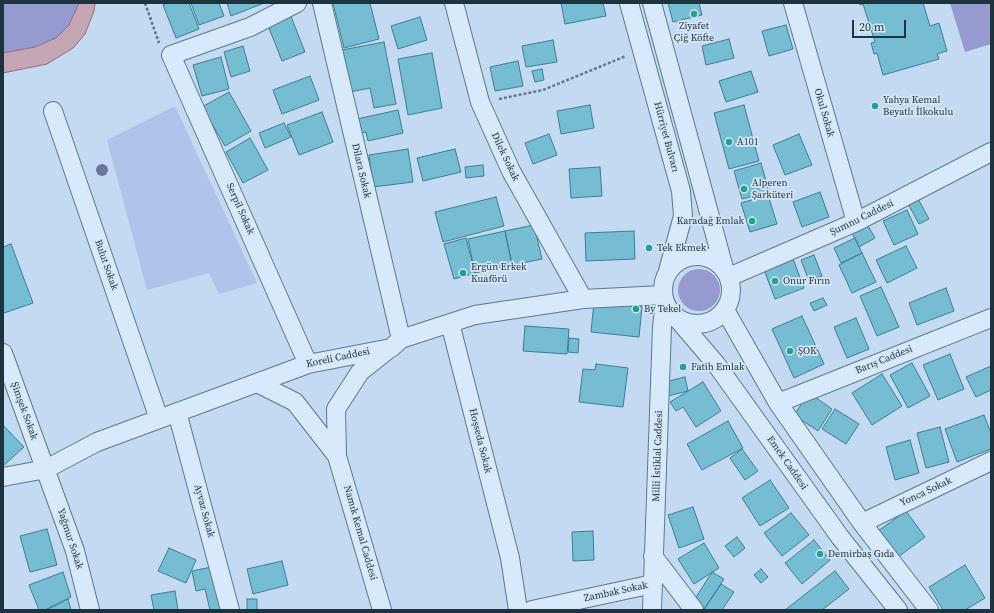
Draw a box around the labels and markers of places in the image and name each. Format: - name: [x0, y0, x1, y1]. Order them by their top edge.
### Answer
- marker: Ziyafet Çiğ Köfte: [689, 9, 699, 19]
- place label: Ziyafet Çiğ Köfte: [674, 20, 714, 44]
- place label: Yahya Kemal Beyatlı İlkokulu: [883, 94, 953, 118]
- marker: Yahya Kemal Beyatlı İlkokulu: [870, 101, 880, 111]
- place label: A101: [737, 136, 759, 148]
- marker: A101: [724, 137, 734, 147]
- place label: Alperen Şarküteri: [752, 177, 793, 200]
- marker: Alperen Şarküteri: [739, 184, 749, 194]
- place label: Karadağ Emlak: [677, 215, 744, 227]
- marker: Karadağ Emlak: [747, 216, 757, 226]
- place label: Tek Ekmek: [657, 242, 706, 254]
- marker: Tek Ekmek: [644, 243, 654, 253]
- place label: Ergün Erkek Kuaförü: [471, 261, 526, 284]
- marker: Ergün Erkek Kuaförü: [458, 268, 468, 278]
- place label: Onur Fırın: [783, 275, 830, 287]
- marker: Onur Fırın: [770, 276, 780, 286]
- place label: By Tekel: [644, 303, 681, 315]
- marker: By Tekel: [631, 304, 641, 314]
- place label: ŞOK: [798, 345, 817, 357]
- marker: ŞOK: [785, 346, 795, 356]
- place label: Fatih Emlak: [691, 361, 745, 373]
- marker: Fatih Emlak: [678, 362, 688, 372]
- place label: Demirbaş Gıda: [828, 548, 894, 560]
- marker: Demirbaş Gıda: [815, 549, 825, 559]

